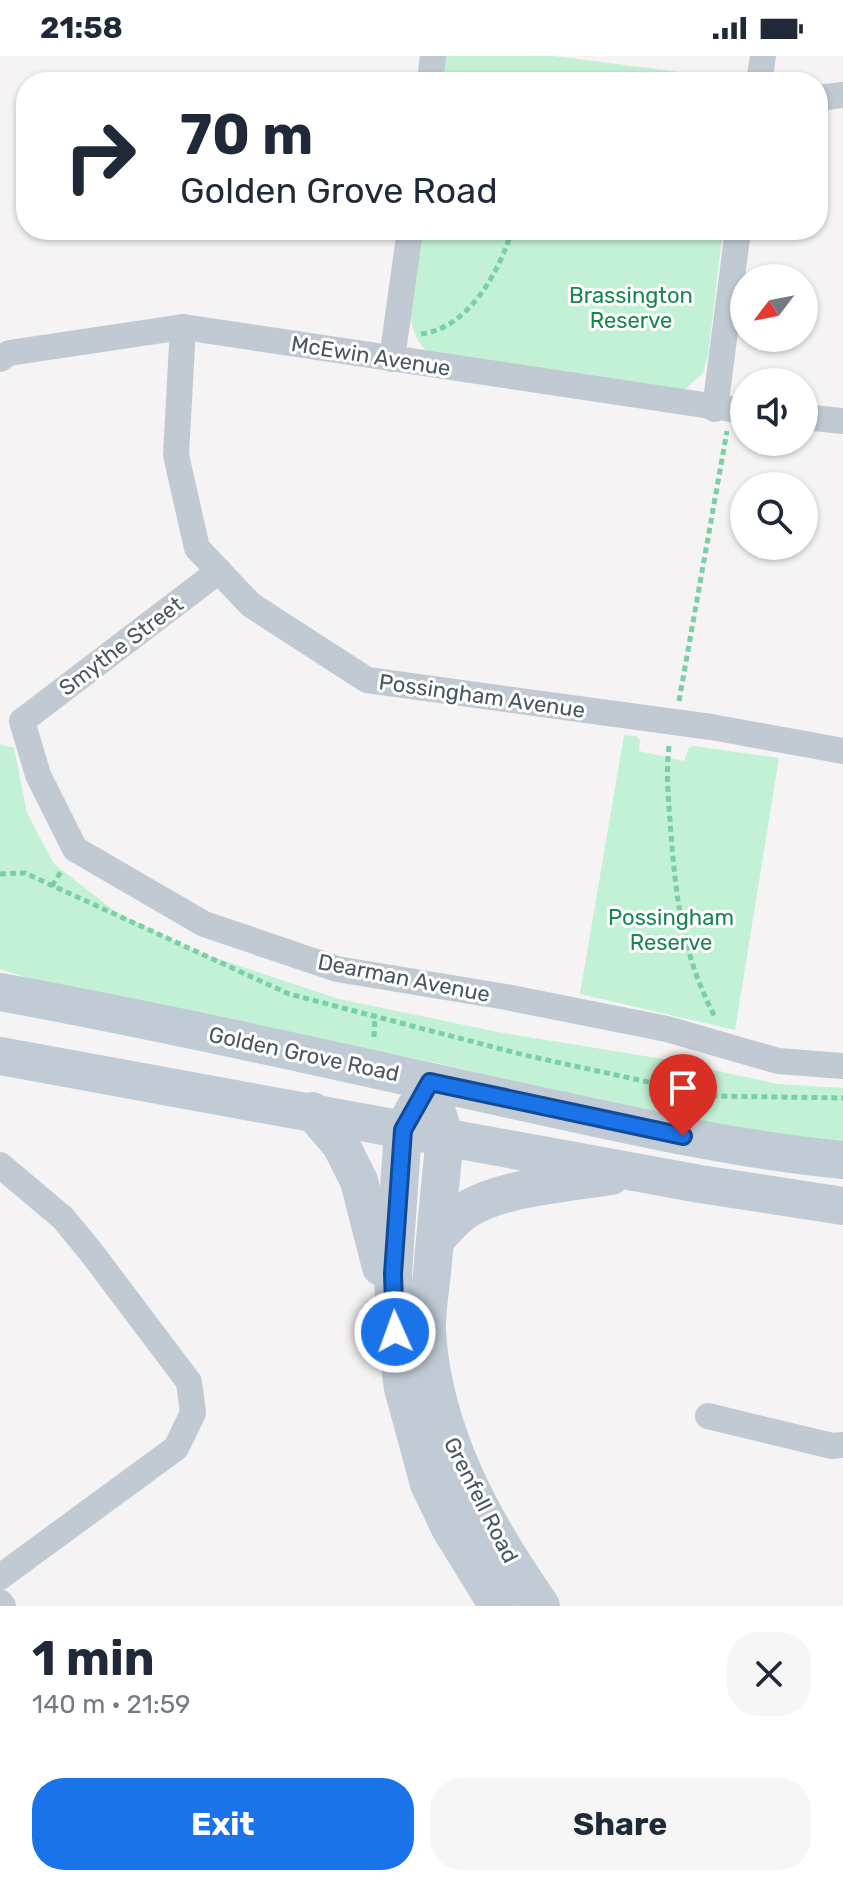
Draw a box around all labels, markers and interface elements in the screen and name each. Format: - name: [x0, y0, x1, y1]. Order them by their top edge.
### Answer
- text: 21:58: [40, 10, 123, 46]
- text: 70 m: [180, 102, 313, 168]
- icon: right: [48, 104, 152, 208]
- text: Golden Grove Road: [180, 169, 498, 212]
- north arrow: [730, 264, 818, 352]
- map controls: [730, 264, 818, 560]
- park label: Brassington Reserve: [569, 282, 693, 334]
- street label: McEwin Avenue: [289, 330, 453, 382]
- button: sound: [730, 368, 818, 456]
- button: search: [730, 472, 818, 560]
- street label: Smythe Street: [54, 590, 189, 701]
- street label: Possingham Avenue: [377, 668, 587, 724]
- park label: Possingham Reserve: [608, 904, 734, 956]
- street label: Dearman Avenue: [316, 948, 492, 1008]
- street label: Golden Grove Road: [206, 1021, 402, 1087]
- pin: [649, 1054, 717, 1136]
- icon: arrive: [661, 1066, 705, 1110]
- position arrow: [353, 1290, 437, 1374]
- street label: Grenfell Road: [438, 1433, 524, 1567]
- text: 1 min: [32, 1630, 155, 1687]
- button: close: [727, 1632, 811, 1716]
- text: 140 m · 21:59: [32, 1689, 191, 1720]
- button: Exit: [32, 1778, 414, 1870]
- button: Share: [430, 1778, 811, 1870]

